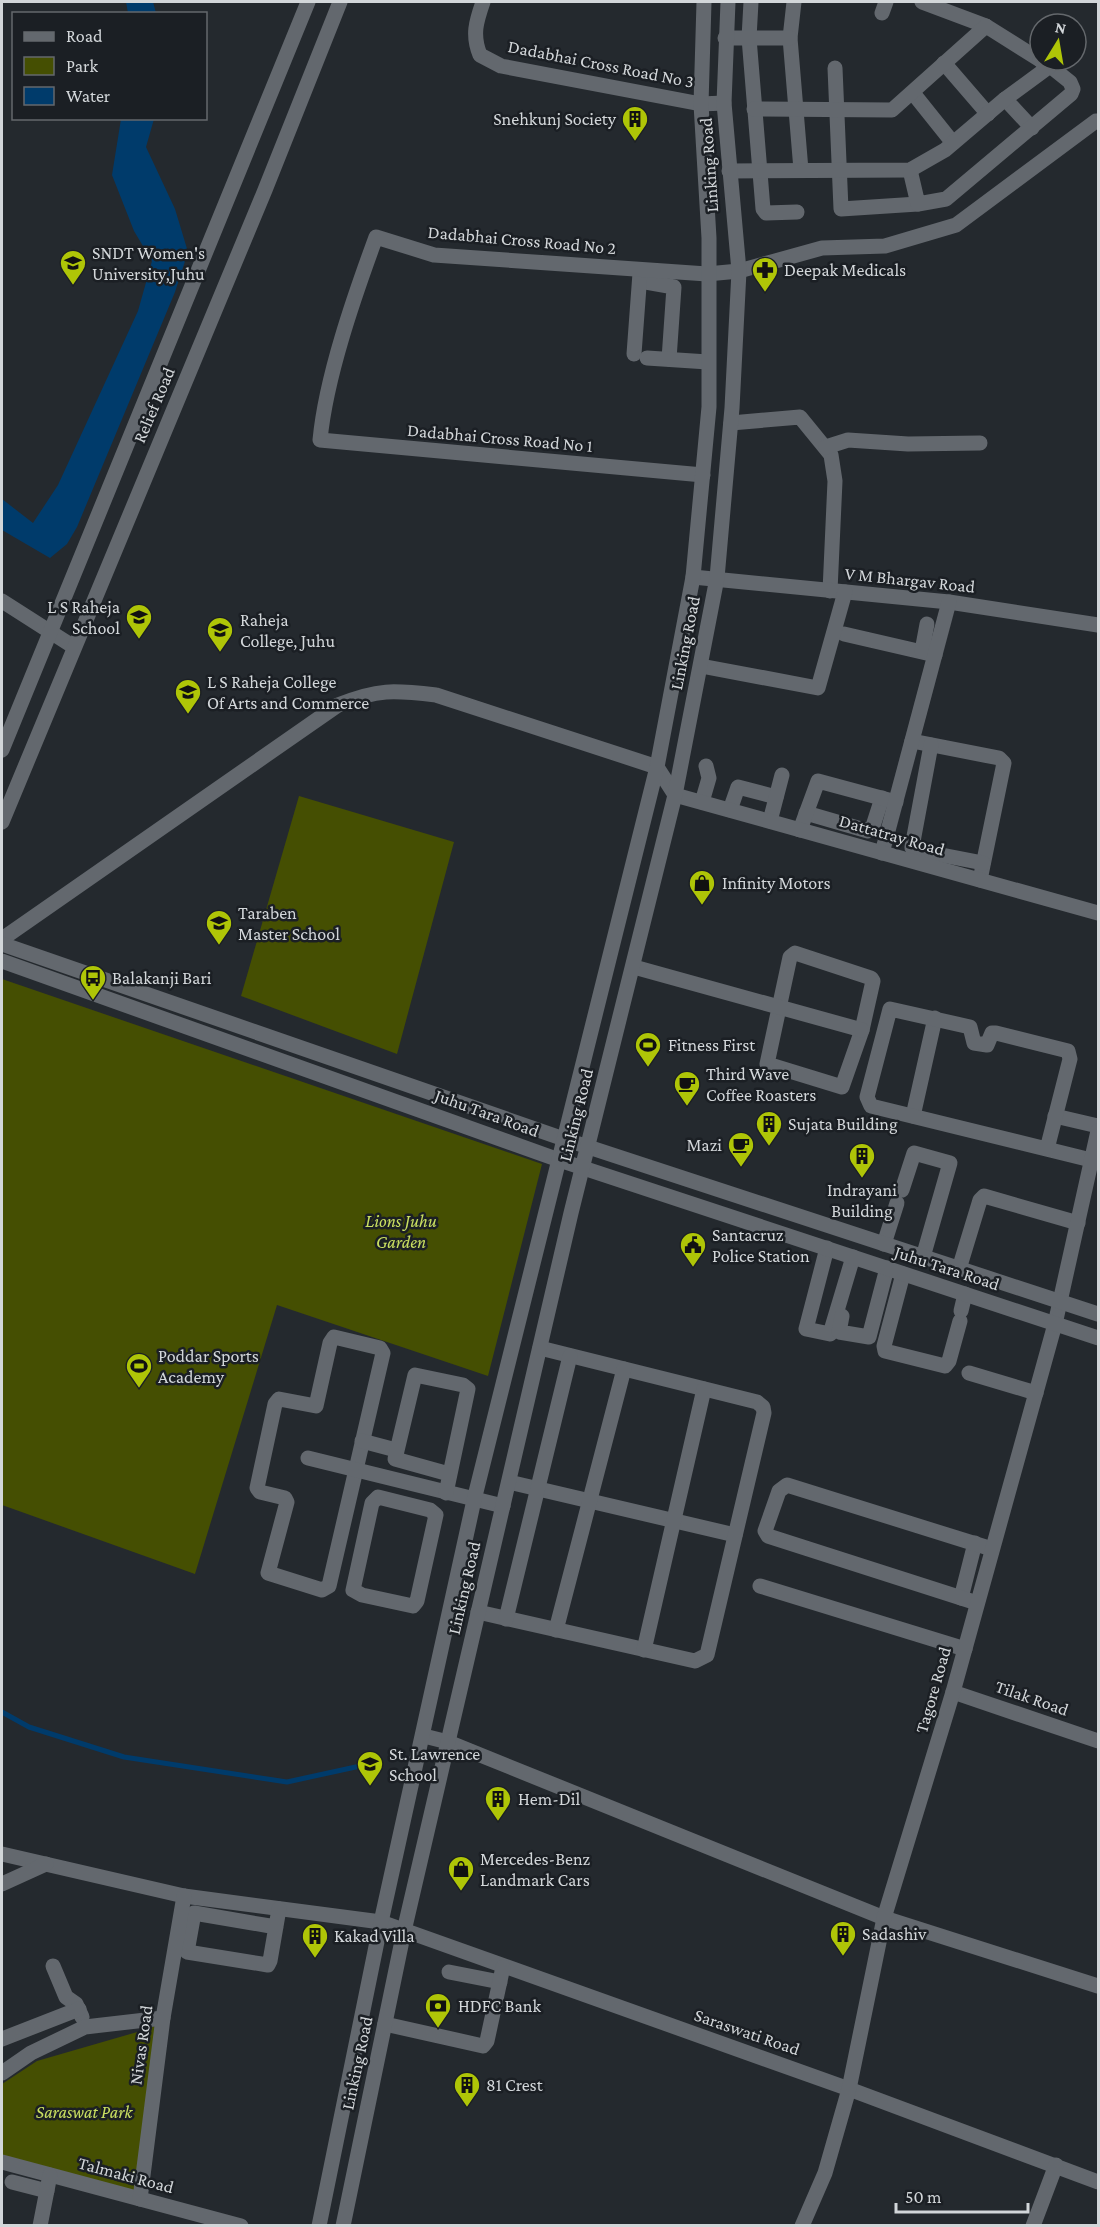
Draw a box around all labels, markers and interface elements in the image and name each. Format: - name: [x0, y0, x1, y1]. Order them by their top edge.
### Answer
- legend: [12, 12, 207, 120]
- north arrow: [1028, 12, 1088, 72]
- text: N: [1054, 18, 1068, 37]
- text: Road: [66, 26, 103, 46]
- street label: Dadabhai Cross Road No 3: [506, 36, 696, 92]
- text: Park: [66, 56, 98, 76]
- text: Water: [66, 86, 111, 106]
- building icon: Snehkunj Society: [620, 104, 650, 142]
- place label: Snehkunj Society: [493, 109, 617, 130]
- street label: Linking Road: [696, 116, 722, 213]
- street label: Dadabhai Cross Road No 2: [427, 222, 617, 258]
- place label: SNDT Women's University,Juhu: [92, 243, 205, 284]
- school or university icon: SNDT Women's University,Juhu: [58, 248, 88, 286]
- pharmacy icon: Deepak Medicals: [750, 255, 780, 293]
- place label: Deepak Medicals: [784, 260, 906, 280]
- street label: Relief Road: [129, 364, 179, 446]
- street label: Dadabhai Cross Road No 1: [406, 420, 594, 456]
- street label: V M Bhargav Road: [844, 563, 977, 597]
- street label: Linking Road: [666, 594, 704, 691]
- place label: L S Raheja School: [47, 597, 120, 638]
- school or university icon: L S Raheja School: [124, 602, 154, 640]
- place label: Raheja College, Juhu: [240, 610, 335, 651]
- school or university icon: Raheja College, Juhu: [205, 615, 235, 653]
- place label: L S Raheja College Of Arts and Commerce: [207, 672, 369, 713]
- school or university icon: L S Raheja College Of Arts and Commerce: [173, 677, 203, 715]
- street label: Dattatray Road: [837, 810, 948, 860]
- shop icon: Infinity Motors: [687, 868, 717, 906]
- place label: Infinity Motors: [722, 873, 831, 893]
- place label: Taraben Master School: [238, 903, 340, 944]
- school or university icon: Taraben Master School: [204, 908, 234, 946]
- bus stop icon: Balakanji Bari: [78, 963, 108, 1001]
- place label: Balakanji Bari: [112, 968, 212, 989]
- sports icon: Fitness First: [633, 1030, 663, 1068]
- place label: Fitness First: [668, 1035, 756, 1055]
- place label: Third Wave Coffee Roasters: [706, 1064, 816, 1105]
- street label: Linking Road: [555, 1066, 597, 1163]
- cafe icon: Third Wave Coffee Roasters: [672, 1069, 702, 1107]
- street label: Juhu Tara Road: [430, 1084, 542, 1141]
- building icon: Sujata Building: [754, 1109, 784, 1147]
- place label: Sujata Building: [788, 1114, 898, 1135]
- cafe icon: Mazi: [726, 1130, 756, 1168]
- place label: Mazi: [686, 1135, 722, 1155]
- building icon: Indrayani Building: [847, 1141, 877, 1179]
- place label: Indrayani Building: [827, 1180, 897, 1221]
- park label: Lions Juhu Garden: [365, 1211, 437, 1252]
- place label: Santacruz Police Station: [712, 1225, 810, 1266]
- public building icon: Santacruz Police Station: [678, 1230, 708, 1268]
- street label: Juhu Tara Road: [890, 1241, 1003, 1295]
- place label: Poddar Sports Academy: [158, 1346, 259, 1387]
- sports icon: Poddar Sports Academy: [124, 1351, 154, 1389]
- street label: Linking Road: [444, 1539, 485, 1636]
- street label: Tagore Road: [911, 1644, 955, 1735]
- street label: Tilak Road: [993, 1676, 1072, 1720]
- place label: St. Lawrence School: [389, 1744, 480, 1785]
- school or university icon: St. Lawrence School: [355, 1749, 385, 1787]
- building icon: Hem-Dil: [483, 1784, 513, 1822]
- place label: Hem-Dil: [518, 1789, 580, 1809]
- place label: Mercedes-Benz Landmark Cars: [480, 1849, 591, 1890]
- shop icon: Mercedes-Benz Landmark Cars: [446, 1854, 476, 1892]
- building icon: Sadashiv: [828, 1919, 858, 1957]
- building icon: Kakad Villa: [300, 1921, 330, 1959]
- place label: Sadashiv: [862, 1924, 927, 1944]
- place label: Kakad Villa: [334, 1926, 415, 1946]
- bank icon: HDFC Bank: [423, 1991, 453, 2029]
- place label: HDFC Bank: [458, 1996, 541, 2016]
- street label: Nivas Road: [126, 2003, 157, 2086]
- street label: Saraswati Road: [692, 2005, 803, 2060]
- street label: Linking Road: [337, 2014, 377, 2111]
- building icon: 81 Crest: [452, 2070, 482, 2108]
- place label: 81 Crest: [486, 2075, 544, 2095]
- park label: Saraswat Park: [36, 2102, 133, 2122]
- street label: Talmaki Road: [76, 2153, 177, 2198]
- scale bar: [896, 2176, 1028, 2214]
- text: 50 m: [905, 2187, 942, 2207]

